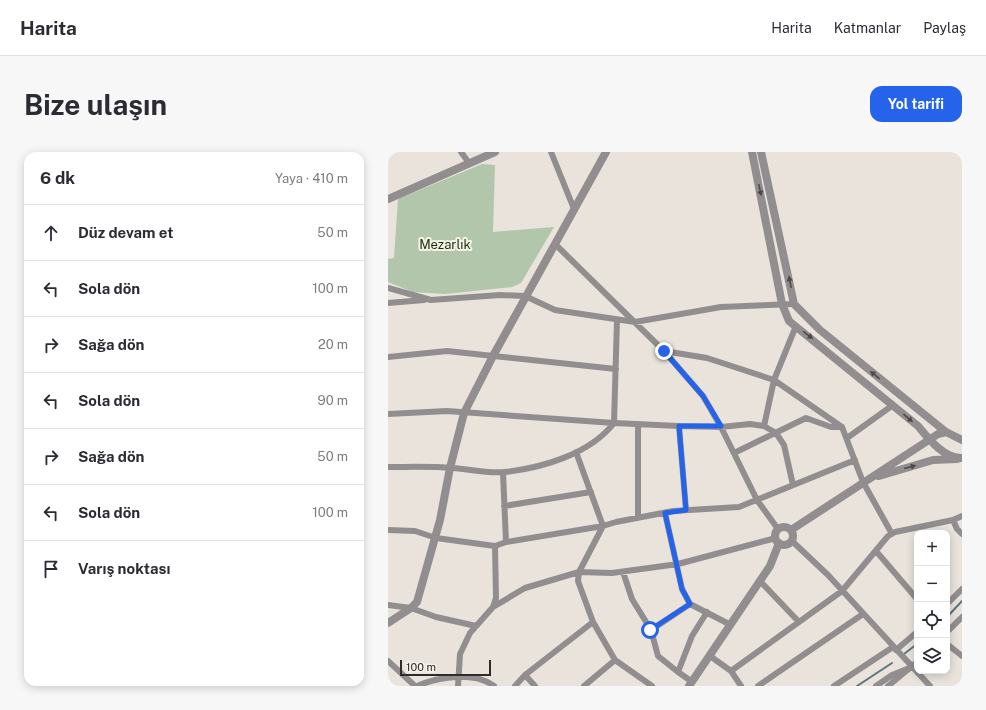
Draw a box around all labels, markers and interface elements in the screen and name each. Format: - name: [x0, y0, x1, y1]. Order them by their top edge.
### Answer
- text: Harita: [20, 17, 77, 39]
- text: Harita: [771, 20, 812, 36]
- text: Katmanlar: [834, 20, 901, 36]
- text: Paylaş: [923, 20, 966, 36]
- button: Yol tarifi: [870, 86, 962, 122]
- text: Bize ulaşın: [24, 88, 167, 121]
- text: 6 dk: [40, 168, 75, 188]
- text: Yaya · 410 m: [275, 171, 348, 186]
- one-way arrow: [757, 184, 763, 196]
- icon: ahead: [40, 222, 62, 244]
- text: Düz devam et: [78, 224, 173, 241]
- text: 50 m: [317, 225, 348, 240]
- park label: Mezarlık: [419, 237, 471, 252]
- one-way arrow: [786, 276, 792, 288]
- icon: left: [40, 278, 62, 300]
- text: Sola dön: [78, 280, 140, 297]
- text: 100 m: [312, 281, 348, 296]
- one-way arrow: [802, 331, 813, 340]
- icon: right: [40, 334, 62, 356]
- text: Sağa dön: [78, 336, 144, 353]
- text: 20 m: [318, 337, 348, 352]
- route end: [655, 342, 673, 360]
- one-way arrow: [870, 370, 881, 379]
- icon: left: [40, 390, 62, 412]
- text: Sola dön: [78, 392, 140, 409]
- text: 90 m: [318, 393, 348, 408]
- one-way arrow: [903, 413, 914, 422]
- icon: right: [40, 446, 62, 468]
- text: Sağa dön: [78, 448, 144, 465]
- text: 50 m: [317, 449, 348, 464]
- one-way arrow: [904, 464, 916, 470]
- icon: left: [40, 502, 62, 524]
- text: Sola dön: [78, 504, 140, 521]
- text: 100 m: [312, 505, 348, 520]
- map controls: [914, 530, 950, 674]
- button: +: [914, 530, 950, 566]
- icon: arrive: [40, 558, 62, 580]
- text: Varış noktası: [78, 560, 170, 577]
- button: −: [914, 566, 950, 602]
- button: locate: [914, 602, 950, 638]
- route start: [641, 621, 659, 639]
- button: layers: [914, 638, 950, 674]
- scale bar: [400, 658, 491, 677]
- text: 100 m: [406, 661, 436, 673]

